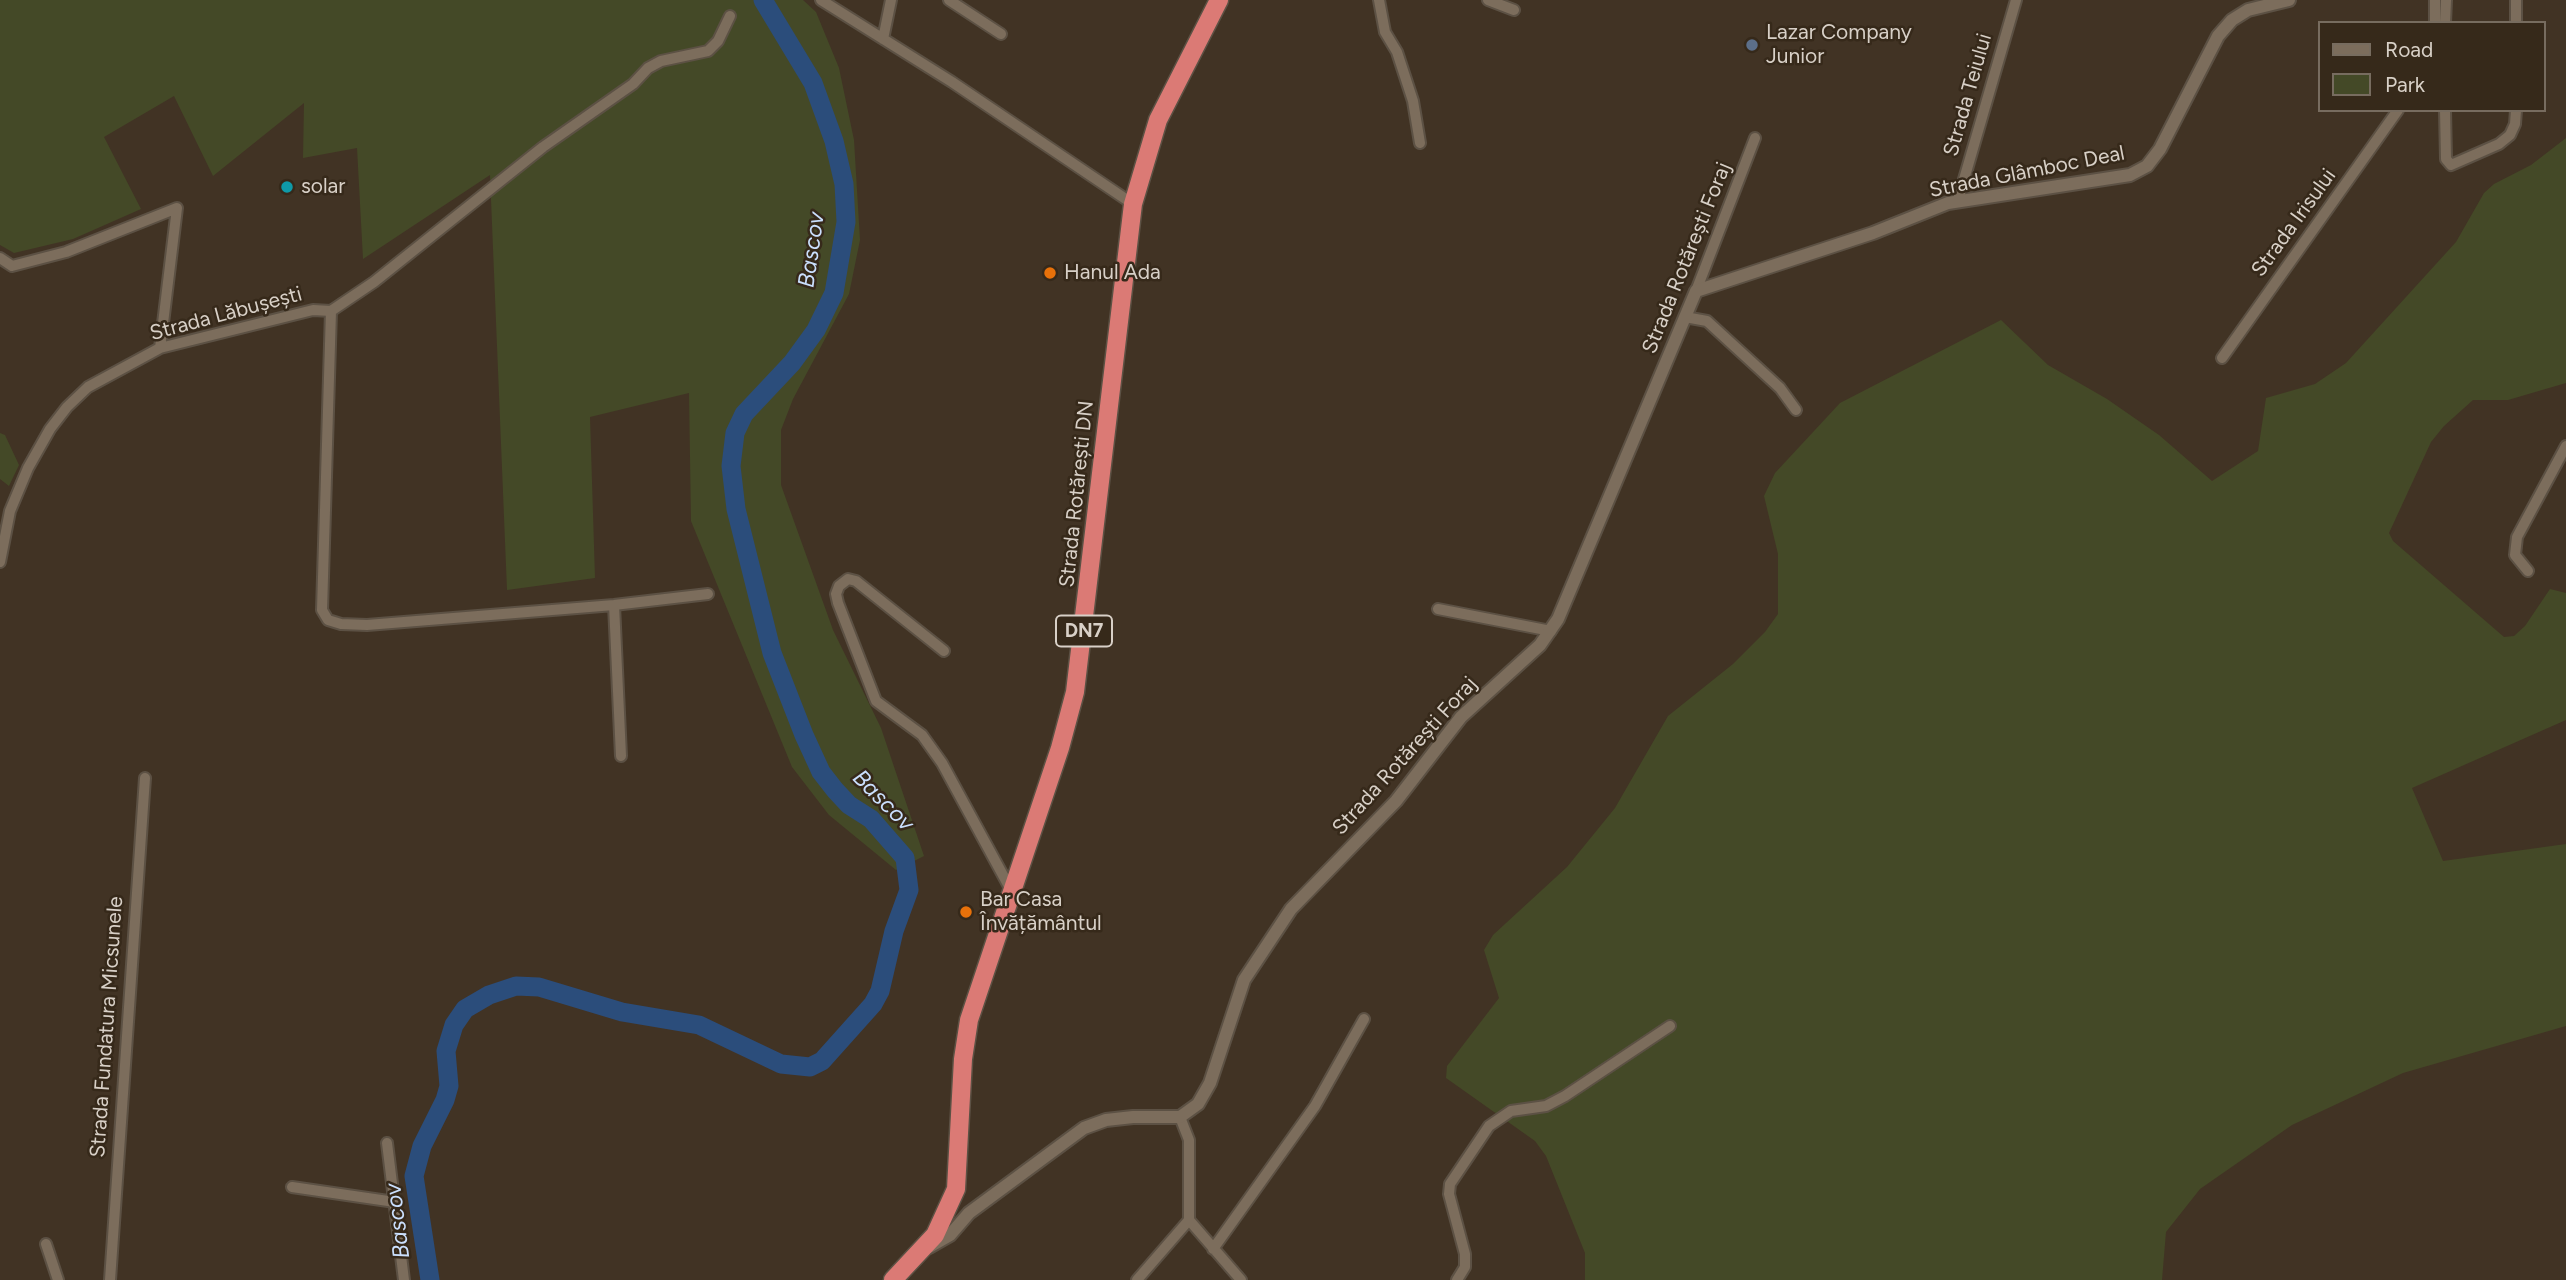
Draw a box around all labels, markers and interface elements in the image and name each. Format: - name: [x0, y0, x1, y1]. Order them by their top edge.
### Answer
- place label: Lazar Company Junior: [1766, 20, 1912, 70]
- legend: [2318, 21, 2545, 112]
- street label: Strada Teiului: [1938, 31, 1998, 159]
- marker: Lazar Company Junior: [1744, 37, 1760, 53]
- text: Road: [2385, 37, 2433, 62]
- text: Park: [2385, 72, 2425, 97]
- street label: Strada Glâmboc Deal: [1927, 141, 2127, 203]
- street label: Strada Rotărești Foraj: [1637, 159, 1737, 357]
- street label: Strada Irisului: [2246, 164, 2342, 282]
- place label: solar: [301, 174, 345, 200]
- marker: solar: [279, 179, 295, 195]
- water label: Bascov: [793, 211, 831, 289]
- place label: Hanul Ada: [1064, 260, 1161, 286]
- marker: Hanul Ada: [1042, 265, 1058, 281]
- street label: Strada Lăbușești: [147, 282, 305, 346]
- street label: Strada Rotărești DN: [1055, 399, 1099, 589]
- road number: DN7: [1056, 616, 1112, 646]
- street label: Strada Rotărești Foraj: [1327, 672, 1483, 840]
- water label: Bascov: [846, 764, 920, 838]
- place label: Bar Casa Învățământul: [980, 887, 1102, 937]
- street label: Strada Fundatura Micsunele: [85, 895, 129, 1159]
- marker: Bar Casa Învățământul: [958, 904, 974, 920]
- water label: Bascov: [380, 1182, 416, 1260]

